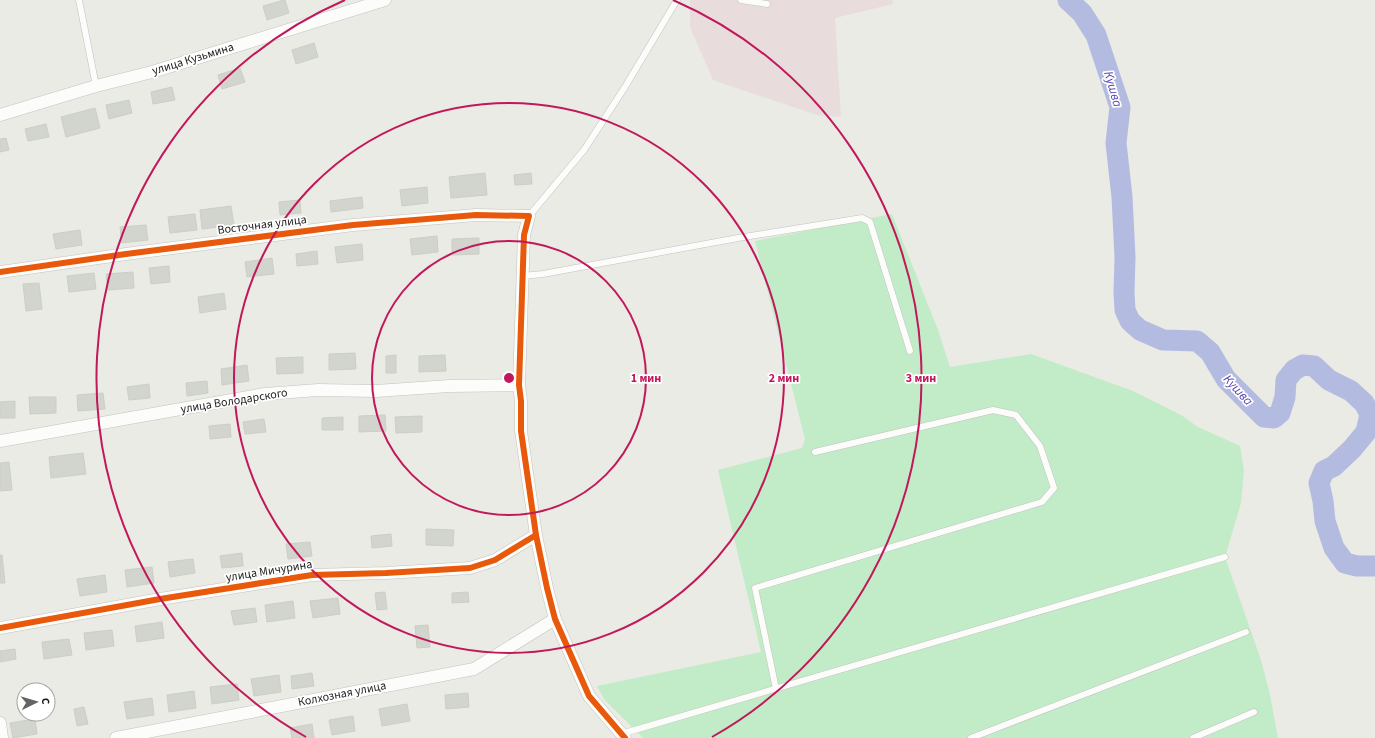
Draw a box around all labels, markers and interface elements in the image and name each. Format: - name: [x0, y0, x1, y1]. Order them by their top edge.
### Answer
- street label: улица Кузьмина: [150, 39, 236, 79]
- water label: Кушва: [1099, 69, 1127, 109]
- street label: Восточная улица: [216, 211, 308, 239]
- text: 1 мин: [631, 370, 661, 387]
- text: 2 мин: [769, 370, 799, 387]
- text: 3 мин: [906, 370, 936, 387]
- centre of rings: [502, 371, 516, 385]
- water label: Кушва: [1219, 371, 1257, 409]
- street label: улица Володарского: [179, 384, 289, 418]
- street label: улица Мичурина: [225, 556, 313, 586]
- street label: Колхозная улица: [296, 677, 388, 711]
- north arrow: [16, 682, 56, 722]
- text: С: [38, 697, 53, 706]

